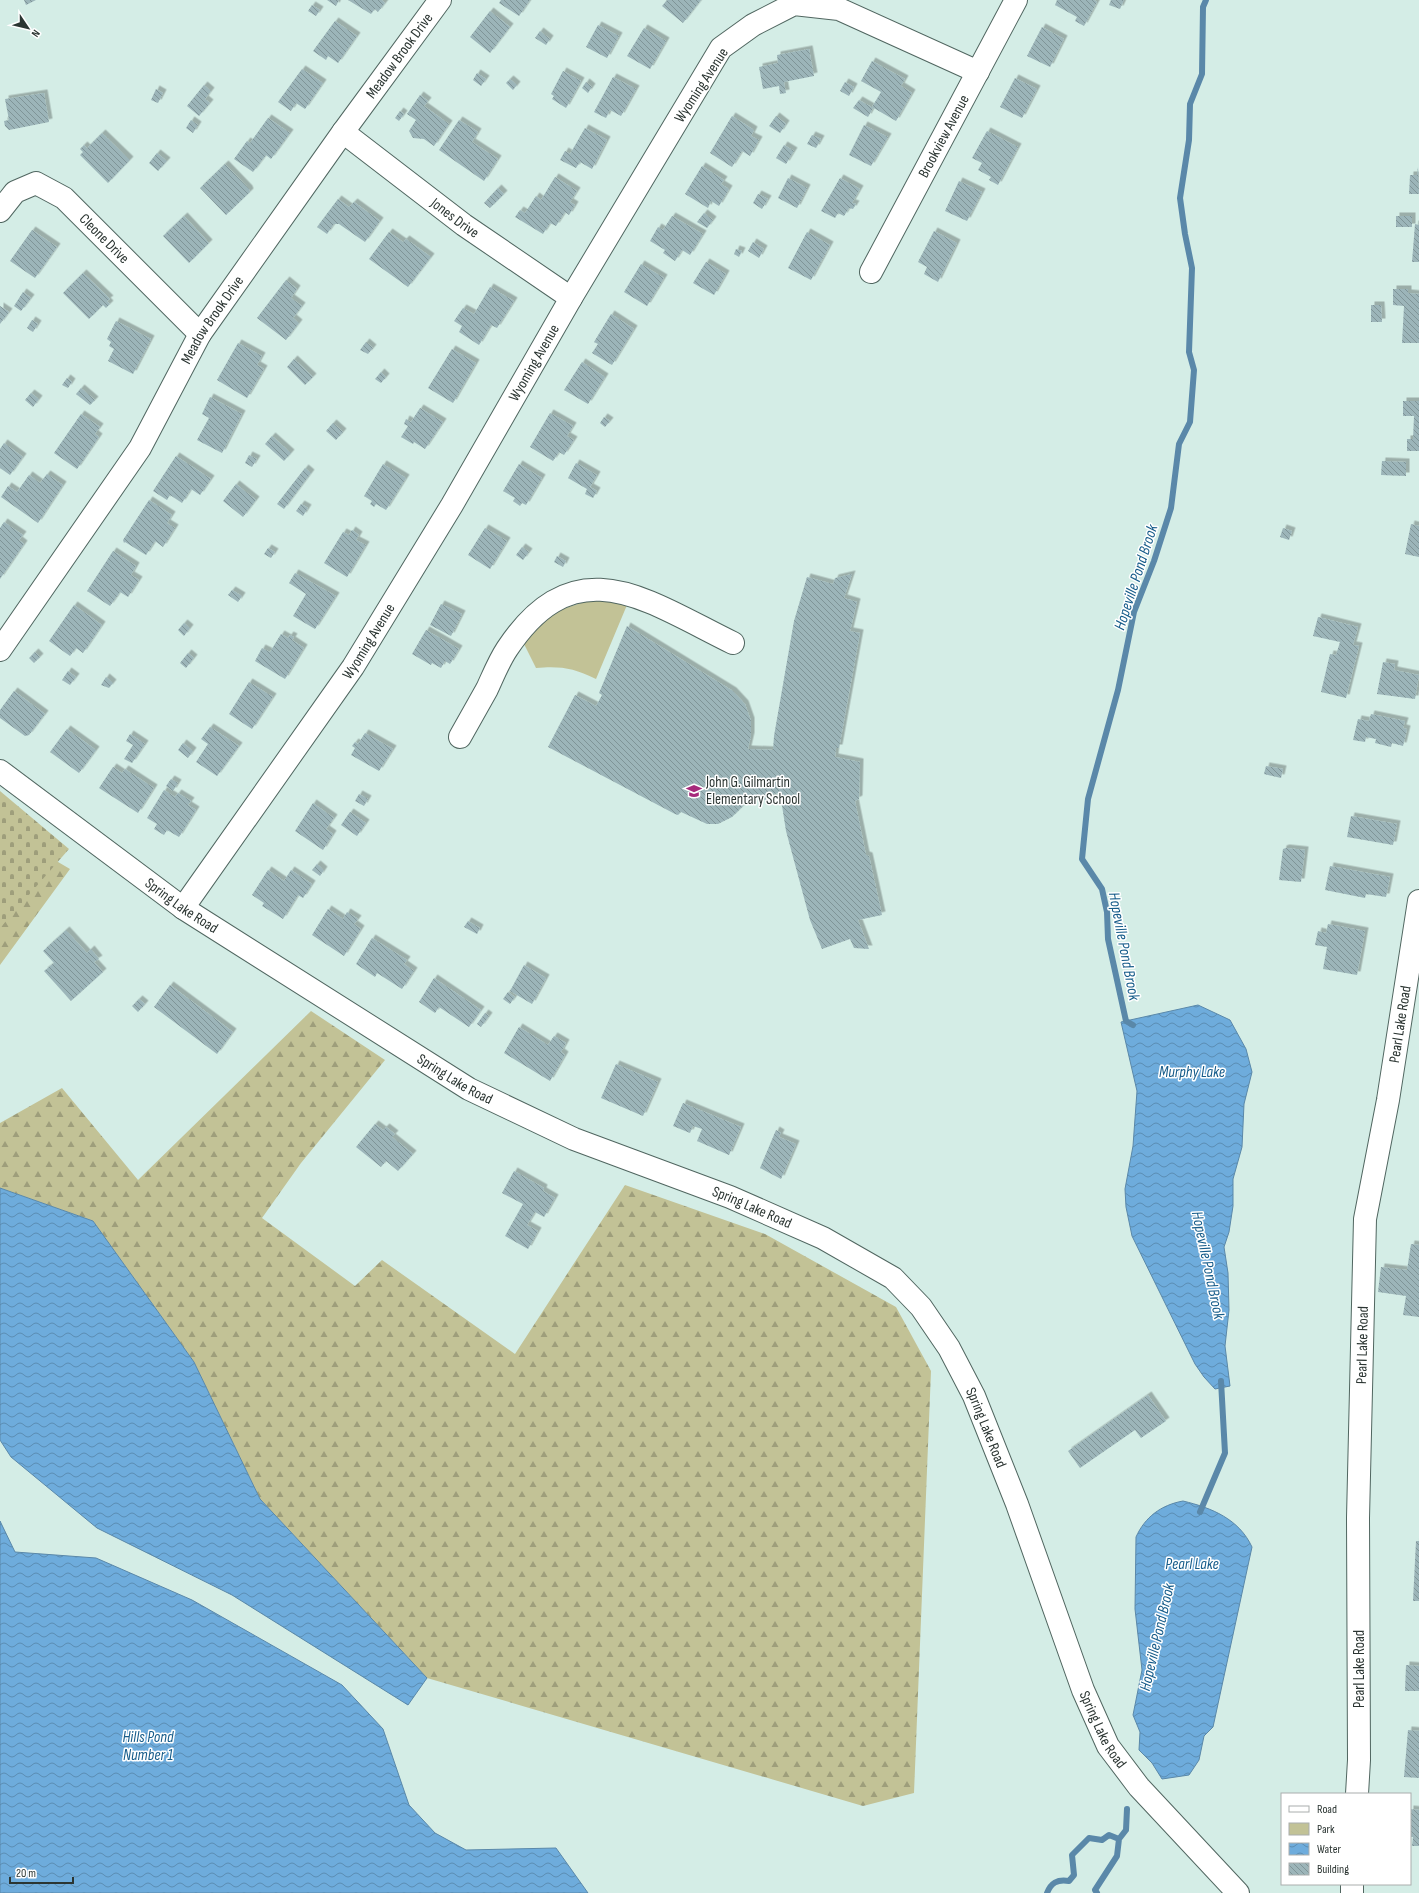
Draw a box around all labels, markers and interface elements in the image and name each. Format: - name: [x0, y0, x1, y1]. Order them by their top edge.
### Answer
- north arrow: [8, 8, 48, 48]
- street label: Meadow Brook Drive: [362, 9, 437, 102]
- text: N: [29, 27, 43, 40]
- street label: Wyoming Avenue: [670, 44, 733, 126]
- street label: Brookview Avenue: [914, 92, 974, 181]
- street label: Jones Drive: [426, 193, 483, 242]
- street label: Cleone Drive: [75, 210, 133, 268]
- street label: Meadow Brook Drive: [177, 272, 248, 367]
- street label: Wyoming Avenue: [505, 321, 564, 405]
- water label: Hopeville Pond Brook: [1110, 521, 1163, 633]
- street label: Wyoming Avenue: [338, 600, 400, 683]
- place label: John G. Gilmartin Elementary School: [705, 773, 800, 809]
- school or university icon: John G. Gilmartin Elementary School: [685, 782, 703, 800]
- street label: Spring Lake Road: [141, 874, 221, 938]
- water label: Hopeville Pond Brook: [1104, 891, 1144, 1003]
- street label: Pearl Lake Road: [1385, 984, 1416, 1064]
- street label: Spring Lake Road: [413, 1050, 496, 1109]
- water label: Murphy Lake: [1159, 1063, 1225, 1082]
- street label: Spring Lake Road: [709, 1182, 795, 1233]
- water label: Hopeville Pond Brook: [1187, 1210, 1228, 1322]
- street label: Pearl Lake Road: [1352, 1306, 1373, 1384]
- street label: Spring Lake Road: [961, 1384, 1011, 1471]
- water label: Pearl Lake: [1165, 1555, 1219, 1574]
- water label: Hopeville Pond Brook: [1136, 1581, 1179, 1693]
- street label: Pearl Lake Road: [1350, 1630, 1369, 1708]
- street label: Spring Lake Road: [1075, 1688, 1130, 1772]
- water label: Hills Pond Number 1: [122, 1728, 174, 1765]
- legend: [1281, 1793, 1411, 1885]
- text: Road: [1317, 1802, 1337, 1817]
- text: Park: [1317, 1822, 1335, 1837]
- text: Water: [1317, 1842, 1341, 1857]
- scale bar: [10, 1859, 73, 1885]
- text: Building: [1317, 1862, 1349, 1877]
- text: 20 m: [16, 1866, 36, 1881]

